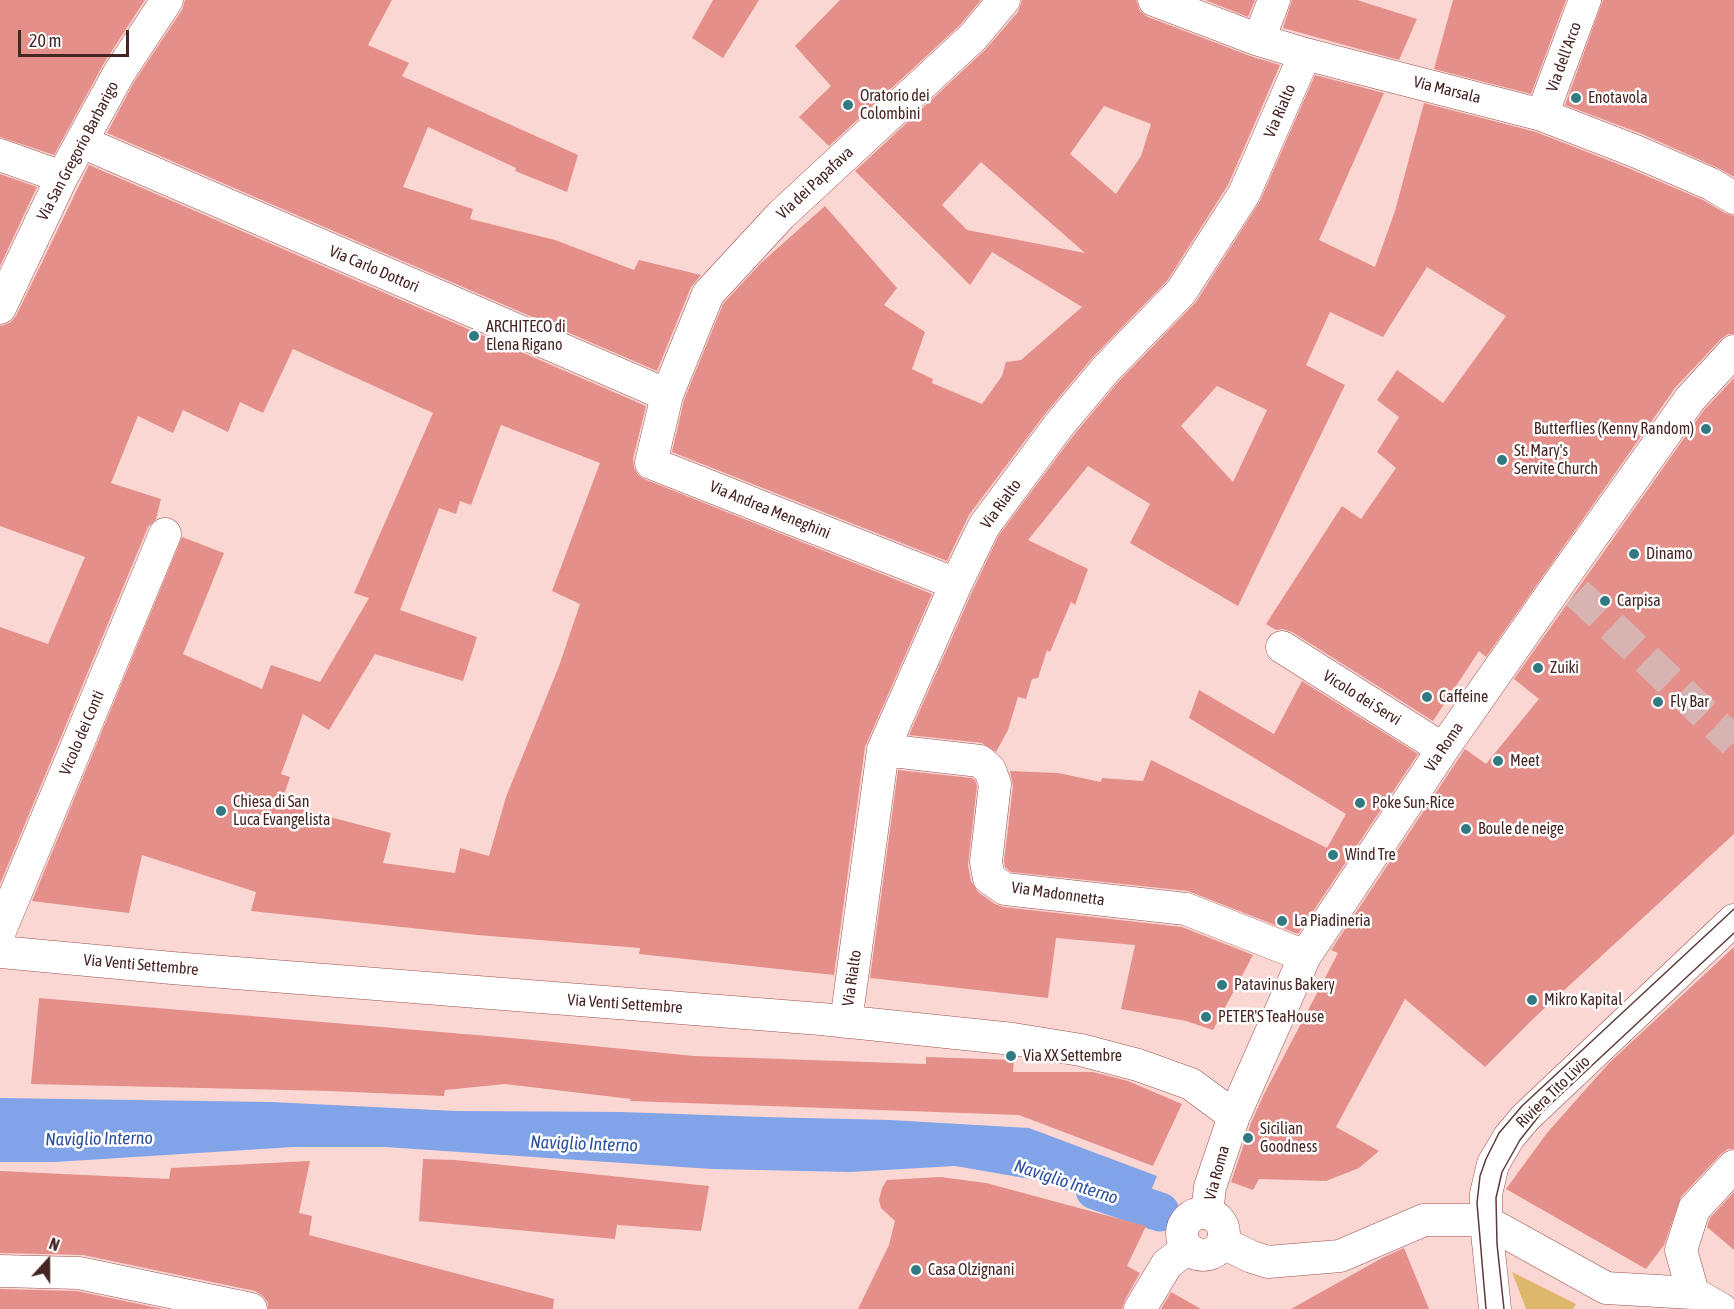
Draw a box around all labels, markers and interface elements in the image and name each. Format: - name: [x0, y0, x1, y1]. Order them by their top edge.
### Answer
- scale bar: [21, 18, 132, 56]
- street label: Via dell'Arco: [1542, 19, 1586, 95]
- text: 20 m: [29, 30, 61, 51]
- street label: Via Marsala: [1411, 72, 1483, 108]
- street label: Via San Gregorio Barbarigo: [33, 78, 123, 224]
- street label: Via Rialto: [1260, 81, 1300, 141]
- place label: Oratorio dei Colombini: [860, 86, 930, 124]
- place label: Enotavola: [1588, 88, 1648, 108]
- marker: Enotavola: [1569, 91, 1583, 105]
- marker: Oratorio dei Colombini: [841, 98, 855, 112]
- street label: Via dei Papafava: [773, 143, 857, 223]
- street label: Via Carlo Dottori: [326, 241, 422, 297]
- place label: ARCHITECO di Elena Rigano: [486, 317, 566, 355]
- marker: ARCHITECO di Elena Rigano: [467, 329, 481, 343]
- place label: Butterflies (Kenny Random): [1534, 419, 1694, 439]
- marker: Butterflies (Kenny Random): [1699, 422, 1713, 436]
- place label: St. Mary's Servite Church: [1514, 441, 1598, 479]
- marker: St. Mary's Servite Church: [1495, 453, 1509, 467]
- street label: Via Rialto: [977, 476, 1025, 532]
- street label: Via Andrea Meneghini: [707, 477, 833, 543]
- place label: Dinamo: [1646, 544, 1693, 564]
- marker: Dinamo: [1627, 547, 1641, 561]
- place label: Carpisa: [1617, 591, 1661, 611]
- marker: Carpisa: [1598, 594, 1612, 608]
- place label: Zuiki: [1550, 658, 1579, 678]
- marker: Zuiki: [1531, 661, 1545, 675]
- street label: Vicolo dei Servi: [1319, 666, 1405, 730]
- place label: Caffeine: [1439, 687, 1488, 707]
- street label: Vicolo dei Conti: [56, 688, 108, 778]
- marker: Caffeine: [1420, 690, 1434, 704]
- place label: Fly Bar: [1670, 692, 1709, 712]
- marker: Fly Bar: [1651, 695, 1665, 709]
- street label: Via Roma: [1420, 719, 1468, 775]
- place label: Meet: [1510, 751, 1540, 771]
- marker: Meet: [1491, 754, 1505, 768]
- place label: Chiesa di San Luca Evangelista: [233, 792, 330, 830]
- place label: Poke Sun-Rice: [1372, 793, 1454, 813]
- marker: Poke Sun-Rice: [1353, 796, 1367, 810]
- marker: Chiesa di San Luca Evangelista: [214, 804, 228, 818]
- place label: Boule de neige: [1478, 819, 1564, 839]
- marker: Boule de neige: [1459, 822, 1473, 836]
- place label: Wind Tre: [1345, 845, 1396, 865]
- marker: Wind Tre: [1326, 848, 1340, 862]
- street label: Via Madonnetta: [1010, 878, 1106, 910]
- place label: La Piadineria: [1294, 911, 1371, 931]
- marker: La Piadineria: [1275, 914, 1289, 928]
- street label: Via Rialto: [839, 949, 865, 1007]
- street label: Via Venti Settembre: [83, 950, 199, 980]
- place label: Patavinus Bakery: [1234, 975, 1335, 995]
- marker: Patavinus Bakery: [1215, 978, 1229, 992]
- street label: Via Venti Settembre: [567, 990, 683, 1018]
- place label: Mikro Kapital: [1544, 990, 1622, 1010]
- marker: Mikro Kapital: [1525, 993, 1539, 1007]
- place label: PETER'S TeaHouse: [1218, 1007, 1324, 1027]
- marker: PETER'S TeaHouse: [1199, 1010, 1213, 1024]
- place label: Via XX Settembre: [1023, 1046, 1122, 1066]
- marker: Via XX Settembre: [1004, 1049, 1018, 1063]
- street label: Riviera Tito Livio: [1512, 1052, 1594, 1132]
- place label: Sicilian Goodness: [1260, 1119, 1317, 1157]
- water label: Naviglio Interno: [45, 1127, 153, 1151]
- water label: Naviglio Interno: [530, 1131, 638, 1157]
- marker: Sicilian Goodness: [1241, 1131, 1255, 1145]
- street label: Via Roma: [1201, 1144, 1233, 1202]
- water label: Naviglio Interno: [1011, 1155, 1121, 1209]
- north arrow: [18, 1231, 78, 1291]
- text: N: [47, 1234, 62, 1254]
- place label: Casa Olzignani: [928, 1260, 1014, 1280]
- marker: Casa Olzignani: [909, 1263, 923, 1277]

